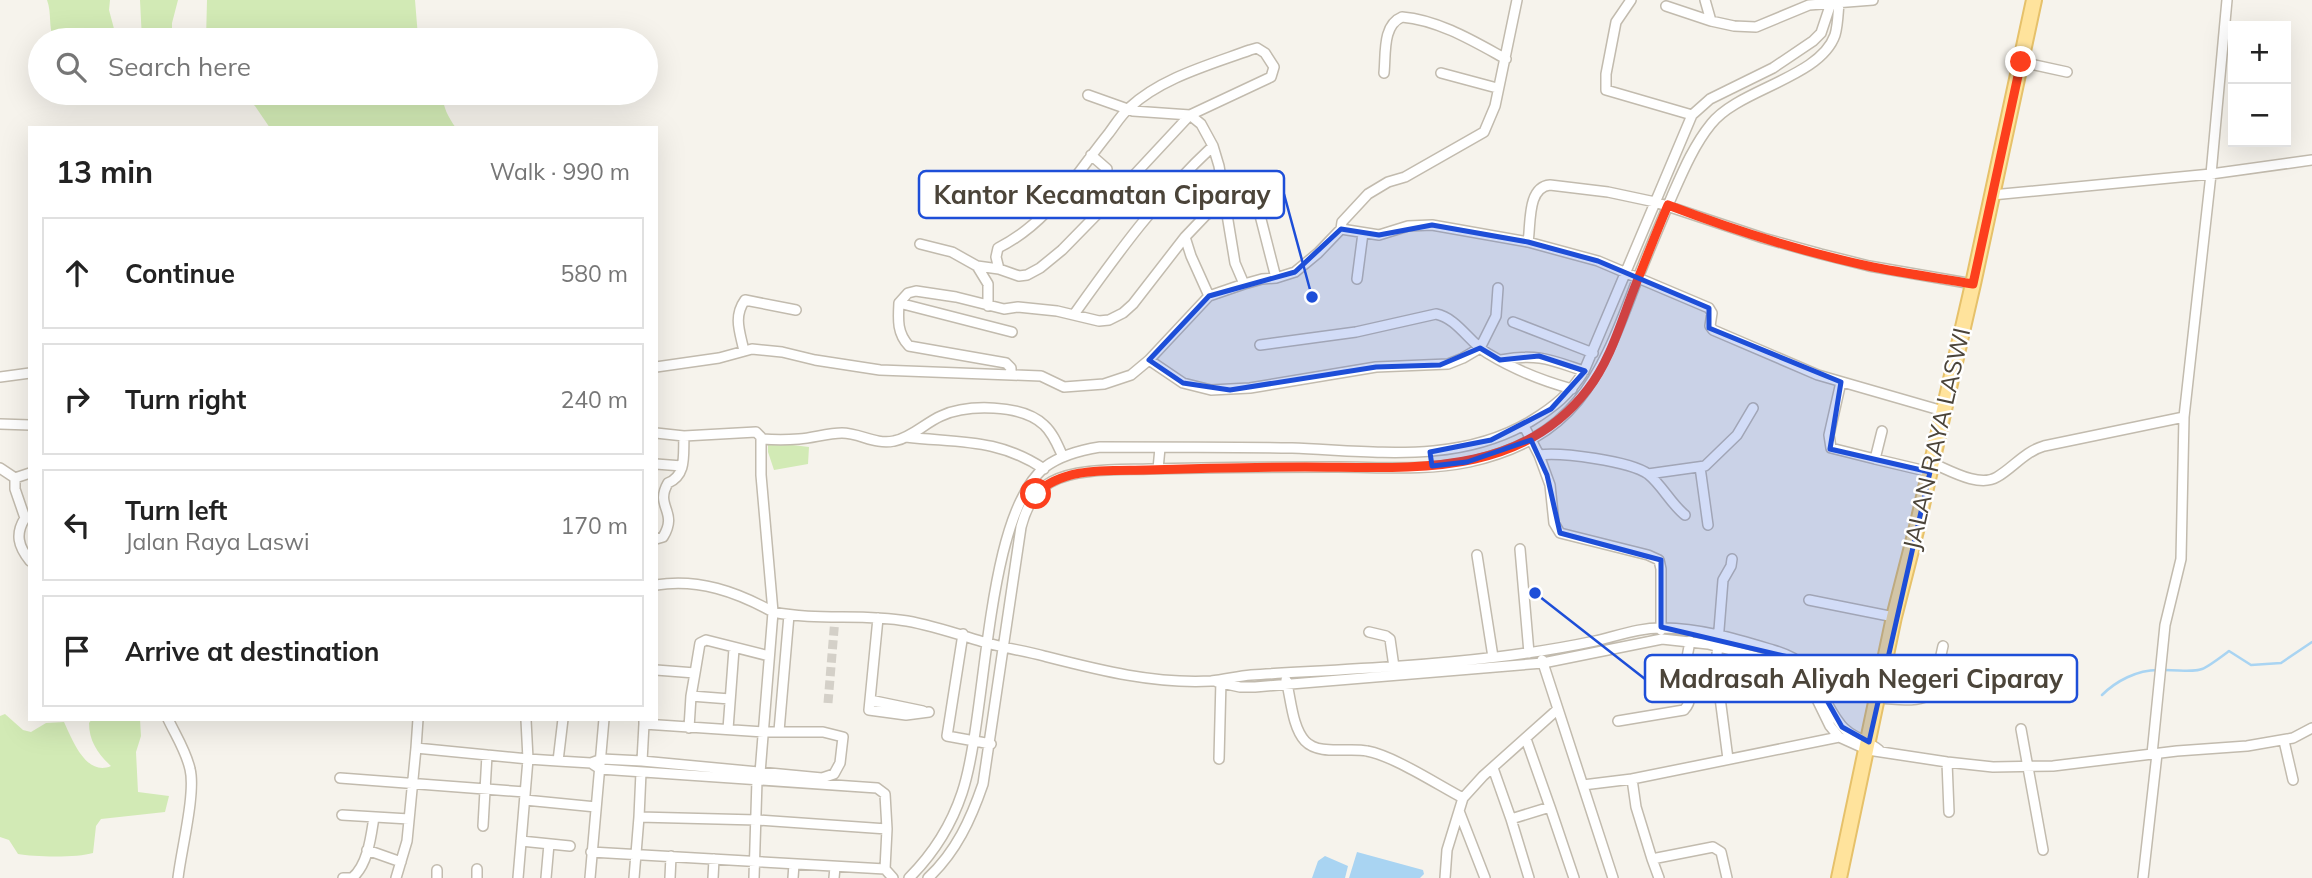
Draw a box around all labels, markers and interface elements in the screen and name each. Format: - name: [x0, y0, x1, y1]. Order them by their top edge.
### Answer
- map controls: [2228, 21, 2291, 147]
- button: +: [2228, 21, 2291, 84]
- search box: [28, 28, 658, 105]
- route end: [2005, 46, 2036, 77]
- icon: search: [52, 48, 90, 86]
- text: Search here: [108, 50, 251, 83]
- button: −: [2228, 84, 2291, 147]
- text: 13 min: [56, 153, 153, 191]
- text: Walk · 990 m: [490, 157, 630, 186]
- callout: Kantor Kecamatan Ciparay: [919, 171, 1284, 218]
- text: Kantor Kecamatan Ciparay: [933, 178, 1272, 211]
- icon: ahead: [58, 254, 96, 292]
- text: Continue: [125, 257, 235, 290]
- text: 580 m: [560, 259, 628, 288]
- street label: JALAN RAYA LASWI: [1896, 325, 1976, 553]
- icon: right: [58, 380, 96, 418]
- text: Turn right: [125, 383, 246, 416]
- text: 240 m: [560, 385, 628, 414]
- route start: [1020, 478, 1051, 509]
- text: Turn left: [125, 494, 227, 527]
- icon: left: [58, 506, 96, 544]
- text: 170 m: [560, 511, 628, 540]
- text: Jalan Raya Laswi: [125, 527, 309, 556]
- icon: arrive: [58, 632, 96, 670]
- text: Arrive at destination: [125, 635, 380, 668]
- callout: Madrasah Aliyah Negeri Ciparay: [1645, 655, 2077, 702]
- text: Madrasah Aliyah Negeri Ciparay: [1659, 662, 2064, 695]

